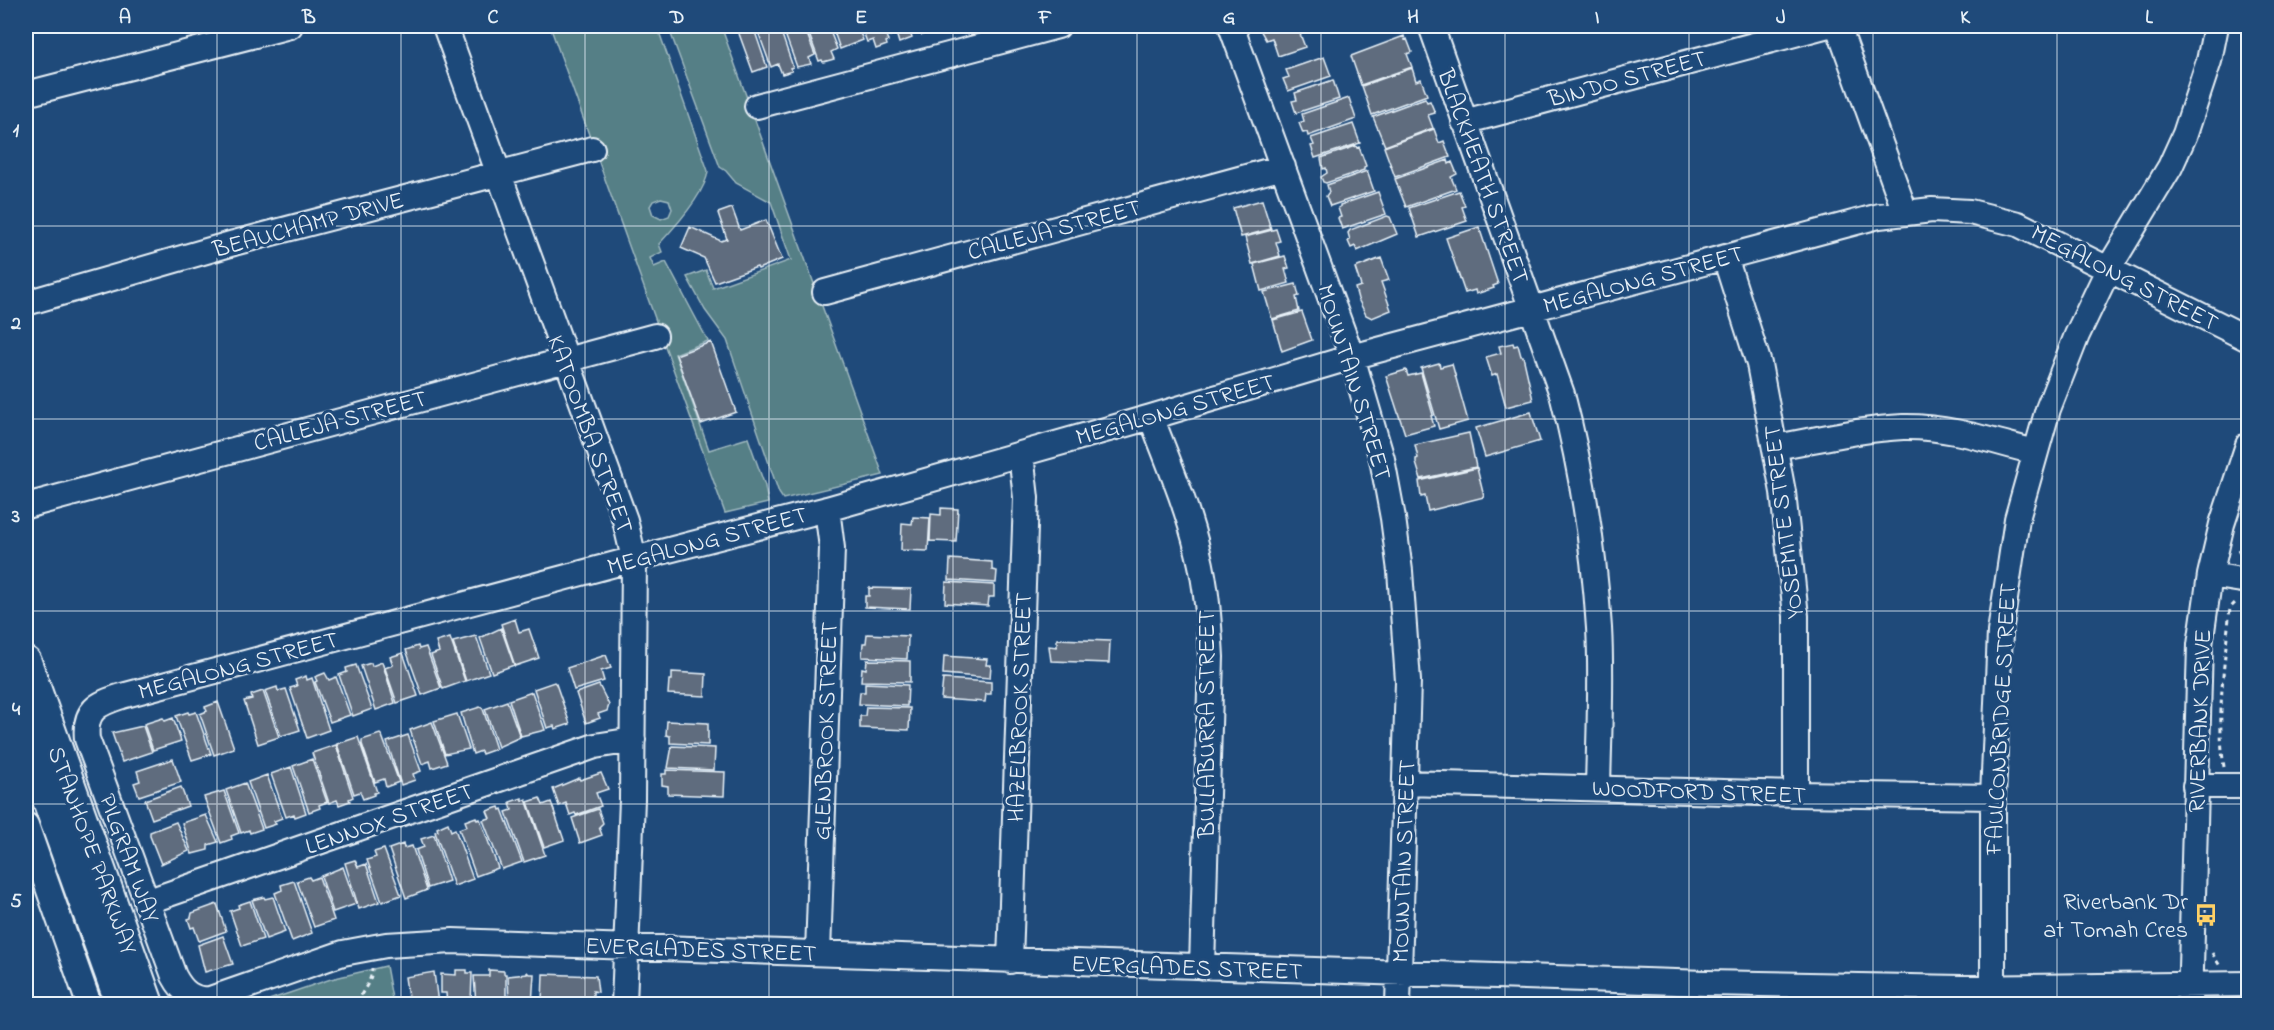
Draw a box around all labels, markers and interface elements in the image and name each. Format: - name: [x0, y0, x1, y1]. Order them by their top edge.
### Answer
- text: A: [119, 4, 131, 33]
- text: B: [301, 4, 316, 33]
- text: C: [488, 4, 499, 33]
- text: D: [669, 4, 684, 33]
- text: E: [855, 4, 867, 33]
- text: F: [1038, 4, 1052, 33]
- text: G: [1223, 4, 1236, 33]
- text: H: [1407, 4, 1419, 33]
- text: I: [1595, 4, 1600, 33]
- text: J: [1776, 4, 1786, 33]
- text: K: [1960, 4, 1971, 33]
- text: L: [2145, 4, 2153, 33]
- street label: BINDO STREET: [1544, 42, 1711, 119]
- street label: BLACKHEATH STREET: [1426, 63, 1537, 290]
- text: 1: [13, 117, 20, 146]
- street label: BEAUCHAMP DRIVE: [208, 184, 408, 269]
- street label: CALLEJA STREET: [964, 191, 1145, 271]
- street label: MEGALONG STREET: [2024, 217, 2224, 342]
- street label: MEGALONG STREET: [1540, 238, 1748, 325]
- street label: MOUNTAIN STREET: [1306, 280, 1399, 485]
- text: 2: [10, 310, 21, 339]
- street label: KATOOMBA STREET: [537, 331, 641, 539]
- street label: MEGALONG STREET: [1072, 366, 1280, 457]
- street label: CALLEJA STREET: [250, 382, 431, 462]
- street label: YOSEMITE STREET: [1756, 423, 1815, 621]
- street label: MEGALONG STREET: [604, 499, 812, 586]
- text: 3: [11, 503, 20, 532]
- street label: FAULCONBRIDGE STREET: [1978, 582, 2027, 857]
- street label: HAZELBROOK STREET: [1000, 591, 1043, 823]
- street label: BULLABURRA STREET: [1191, 610, 1226, 839]
- street label: GLENBROOK STREET: [806, 621, 849, 841]
- street label: MEGALONG STREET: [135, 624, 343, 711]
- street label: RIVERBANK DRIVE: [2181, 629, 2222, 813]
- text: 4: [12, 696, 21, 725]
- street label: STANHOPE PARKWAY: [37, 742, 145, 960]
- street label: MOUNTAIN STREET: [1384, 759, 1427, 963]
- street label: WOODFORD STREET: [1591, 772, 1807, 815]
- street label: LENNOX STREET: [301, 775, 479, 866]
- street label: PILGRAM WAY: [88, 789, 167, 928]
- place label: Riverbank Dr at Tomah Cres: [2043, 886, 2189, 949]
- text: 5: [10, 888, 22, 917]
- bus stop icon: Riverbank Dr at Tomah Cres: [2193, 902, 2219, 928]
- street label: EVERGLADES STREET: [585, 930, 817, 973]
- street label: EVERGLADES STREET: [1071, 948, 1303, 991]

